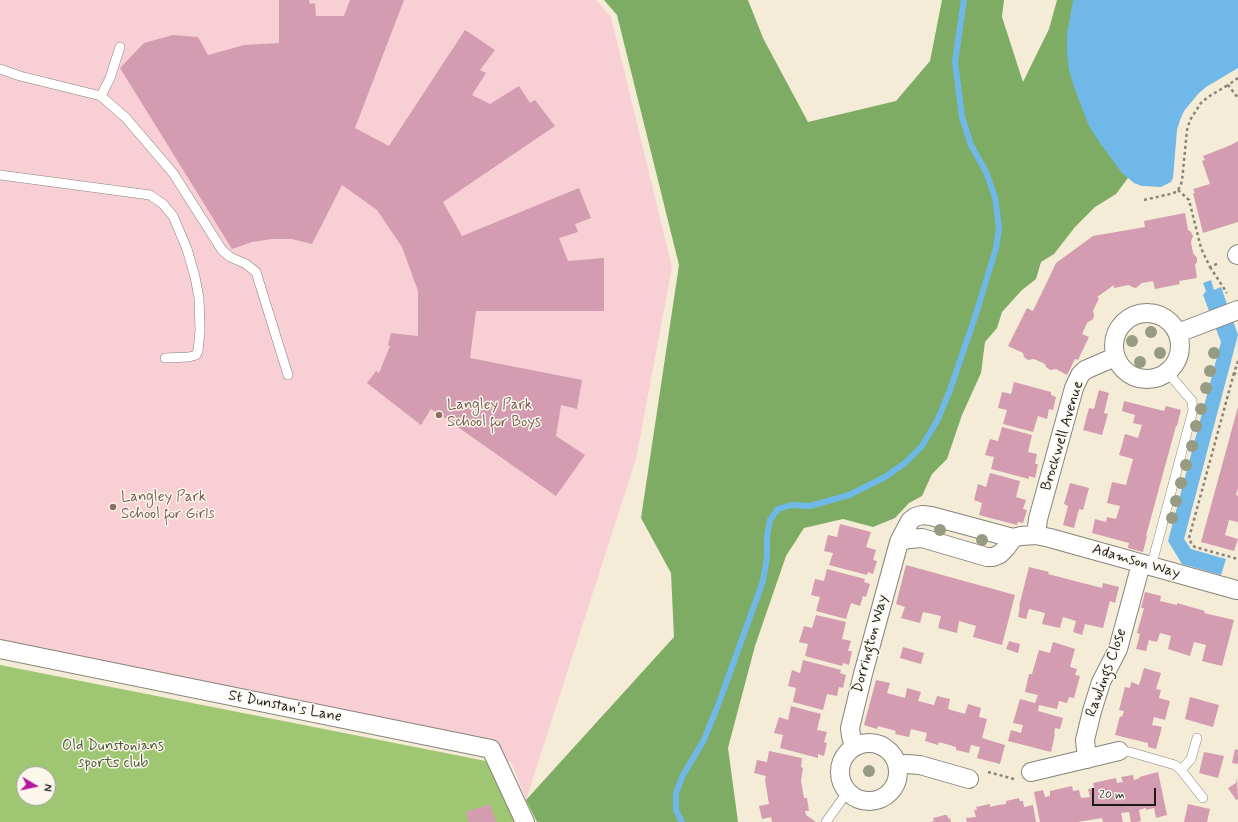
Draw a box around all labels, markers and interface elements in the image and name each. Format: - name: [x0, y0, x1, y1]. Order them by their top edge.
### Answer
- street label: Brockwell Avenue: [1038, 379, 1088, 493]
- place label: Langley Park School for Boys: [447, 397, 541, 432]
- marker: Langley Park School for Boys: [434, 410, 444, 420]
- place label: Langley Park School for Girls: [121, 489, 215, 524]
- marker: Langley Park School for Girls: [108, 502, 118, 512]
- street label: Adamson Way: [1090, 541, 1182, 583]
- street label: Dorrington Way: [849, 593, 893, 695]
- street label: Rawlings Close: [1083, 626, 1131, 720]
- street label: St Dunstan's Lane: [227, 687, 343, 727]
- park label: Old Dunstonians sports club: [62, 738, 164, 773]
- north arrow: [16, 766, 56, 806]
- scale bar: [1094, 780, 1158, 806]
- text: N: [39, 783, 54, 792]
- text: 20 m: [1099, 787, 1125, 803]

